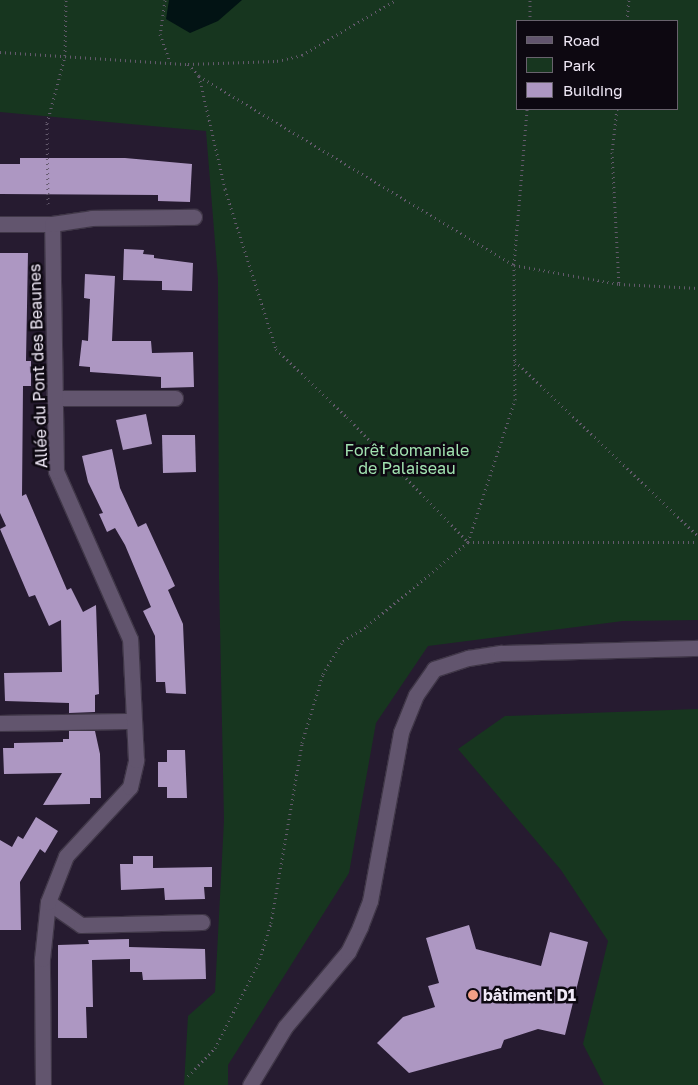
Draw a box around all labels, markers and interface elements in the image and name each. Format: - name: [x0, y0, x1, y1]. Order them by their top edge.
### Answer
- legend: [516, 20, 678, 110]
- text: Road: [563, 31, 600, 49]
- text: Park: [563, 56, 595, 74]
- text: Building: [563, 81, 623, 99]
- street label: Allée du Pont des Beaunes: [25, 263, 51, 469]
- park label: Forêt domaniale de Palaiseau: [345, 440, 469, 478]
- place label: bâtiment D1: [483, 985, 576, 1005]
- marker: bâtiment D1: [467, 989, 479, 1001]

